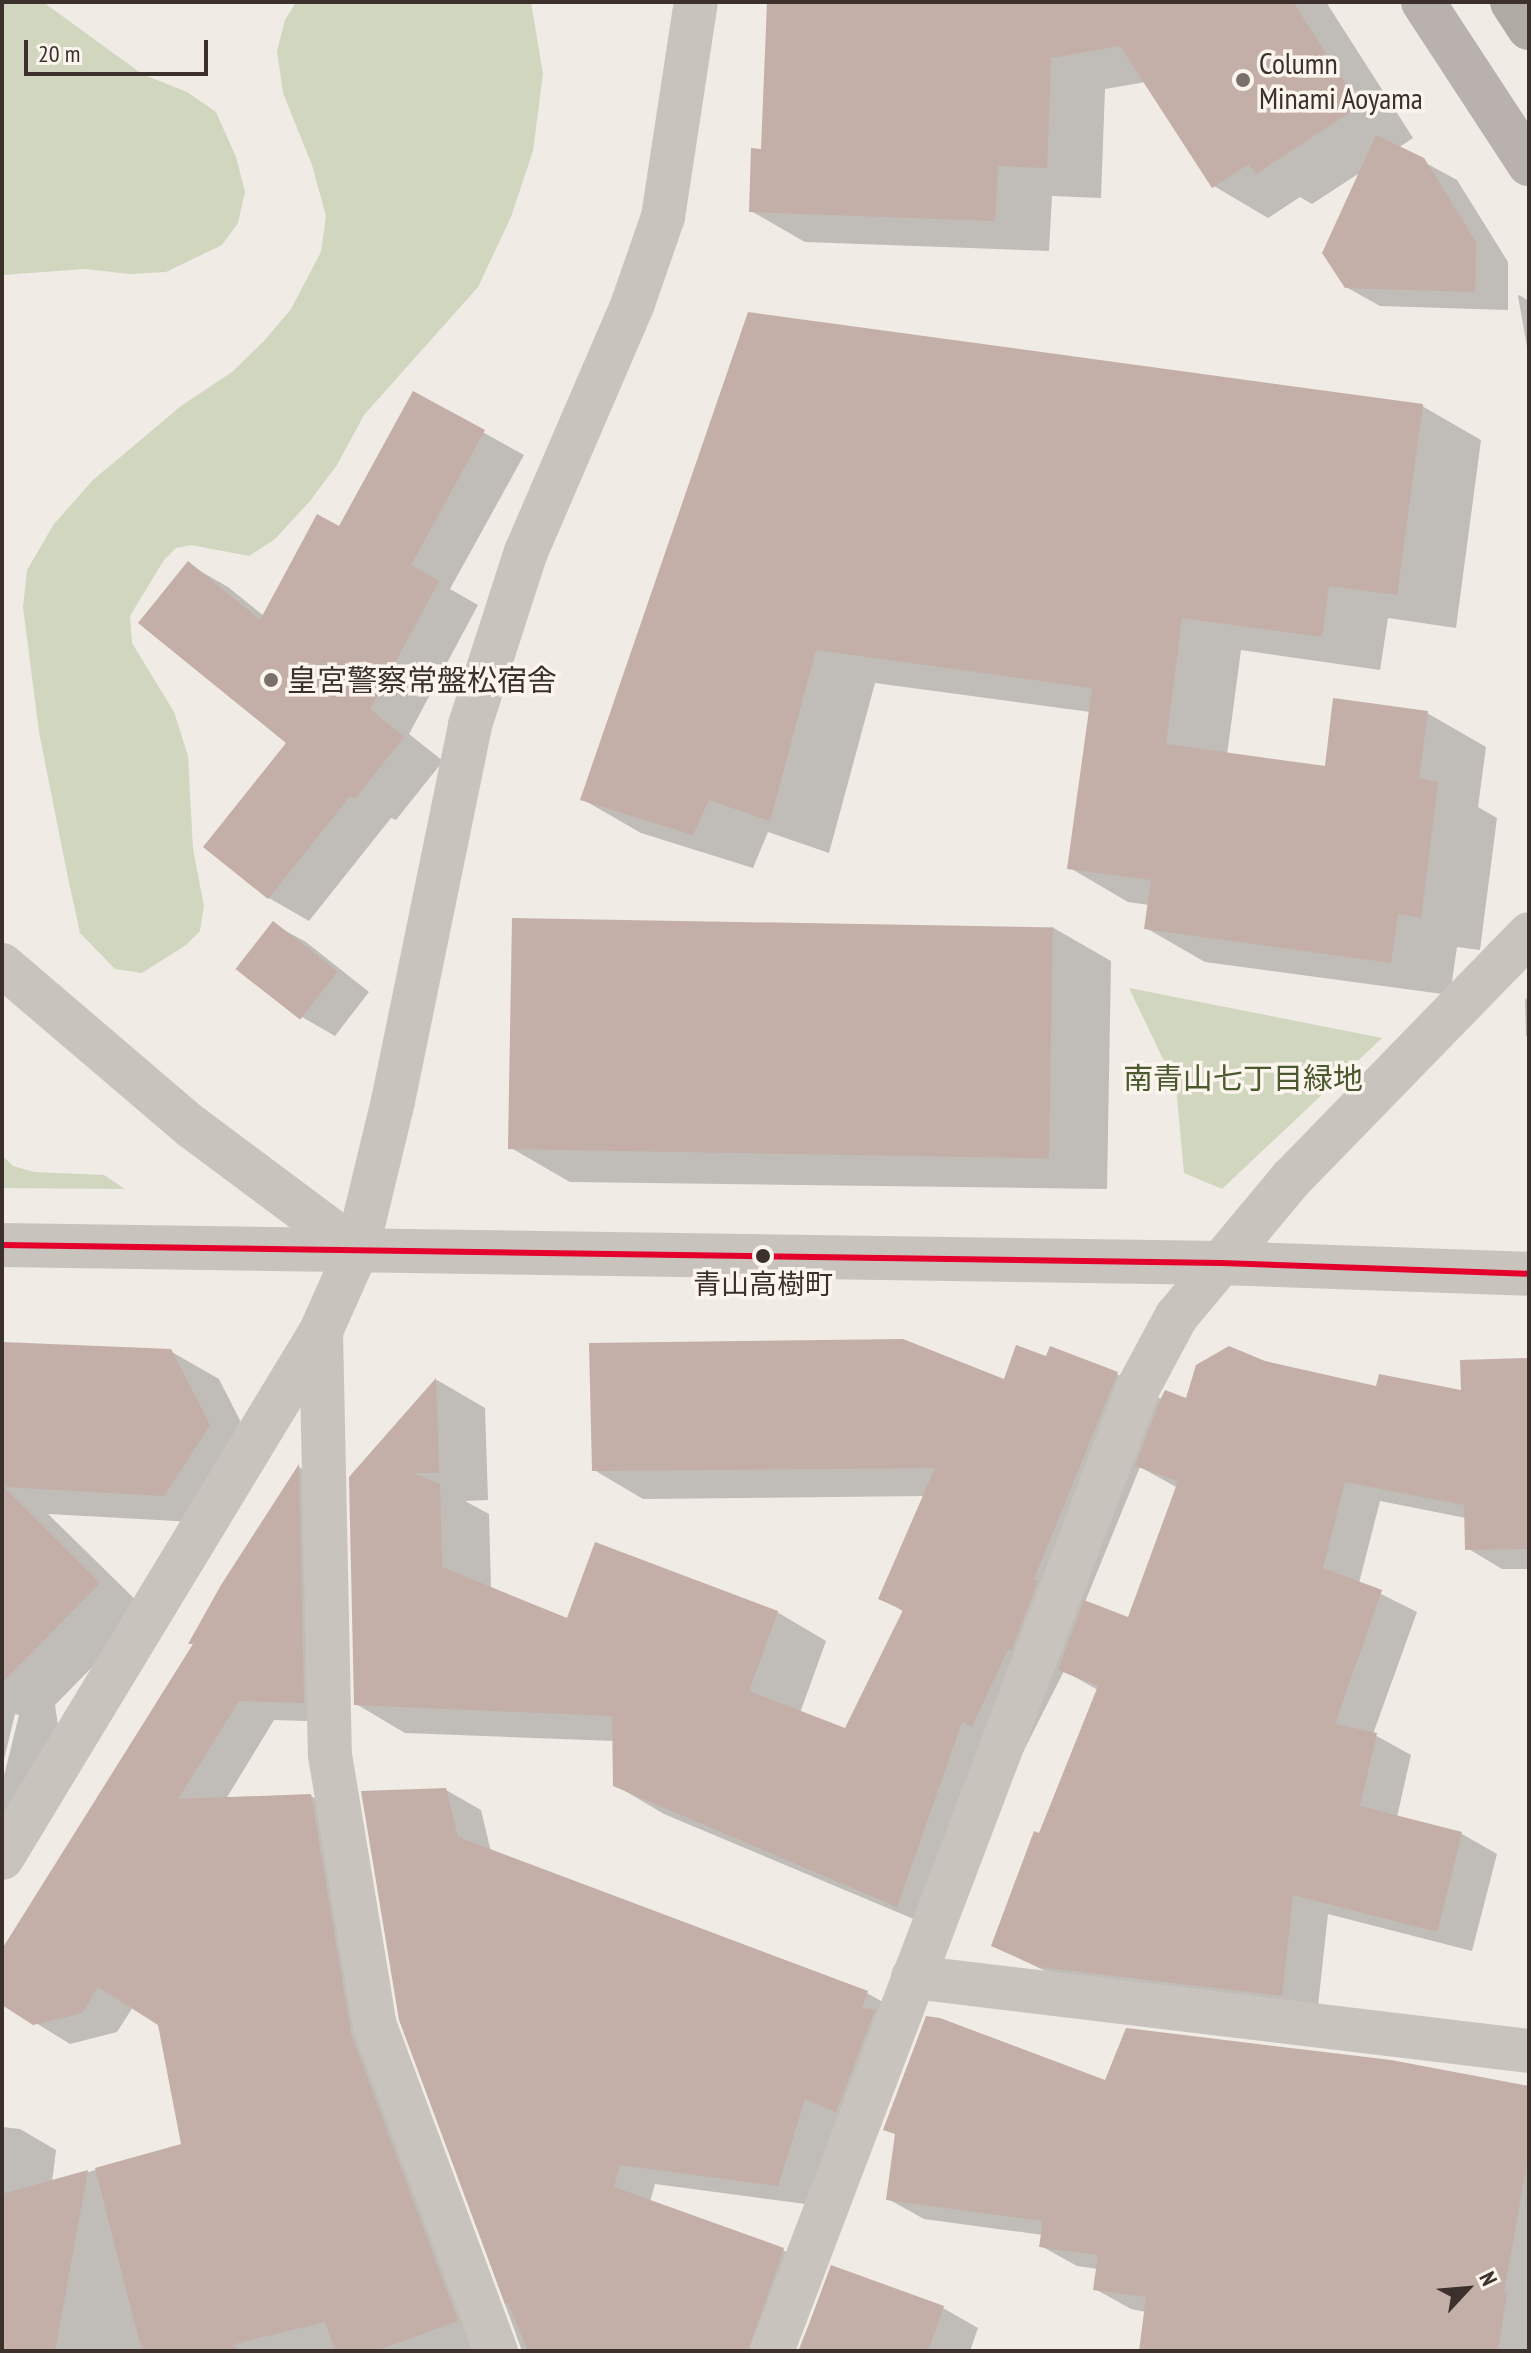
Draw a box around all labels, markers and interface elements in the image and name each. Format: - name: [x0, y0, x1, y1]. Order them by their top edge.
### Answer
- scale bar: [28, 24, 212, 74]
- text: 20 m: [38, 38, 80, 69]
- place label: Column Minami Aoyama: [1259, 45, 1424, 116]
- marker: Column Minami Aoyama: [1234, 71, 1252, 89]
- place label: 皇宮警察常盤松宿舎: [287, 662, 557, 698]
- marker: 皇宮警察常盤松宿舎: [262, 671, 280, 689]
- park label: 南青山七丁目緑地: [1123, 1060, 1363, 1096]
- marker: 青山高樹町: [755, 1248, 771, 1264]
- place label: 青山高樹町: [693, 1267, 833, 1301]
- north arrow: [1427, 2249, 1507, 2329]
- text: N: [1473, 2267, 1504, 2290]

